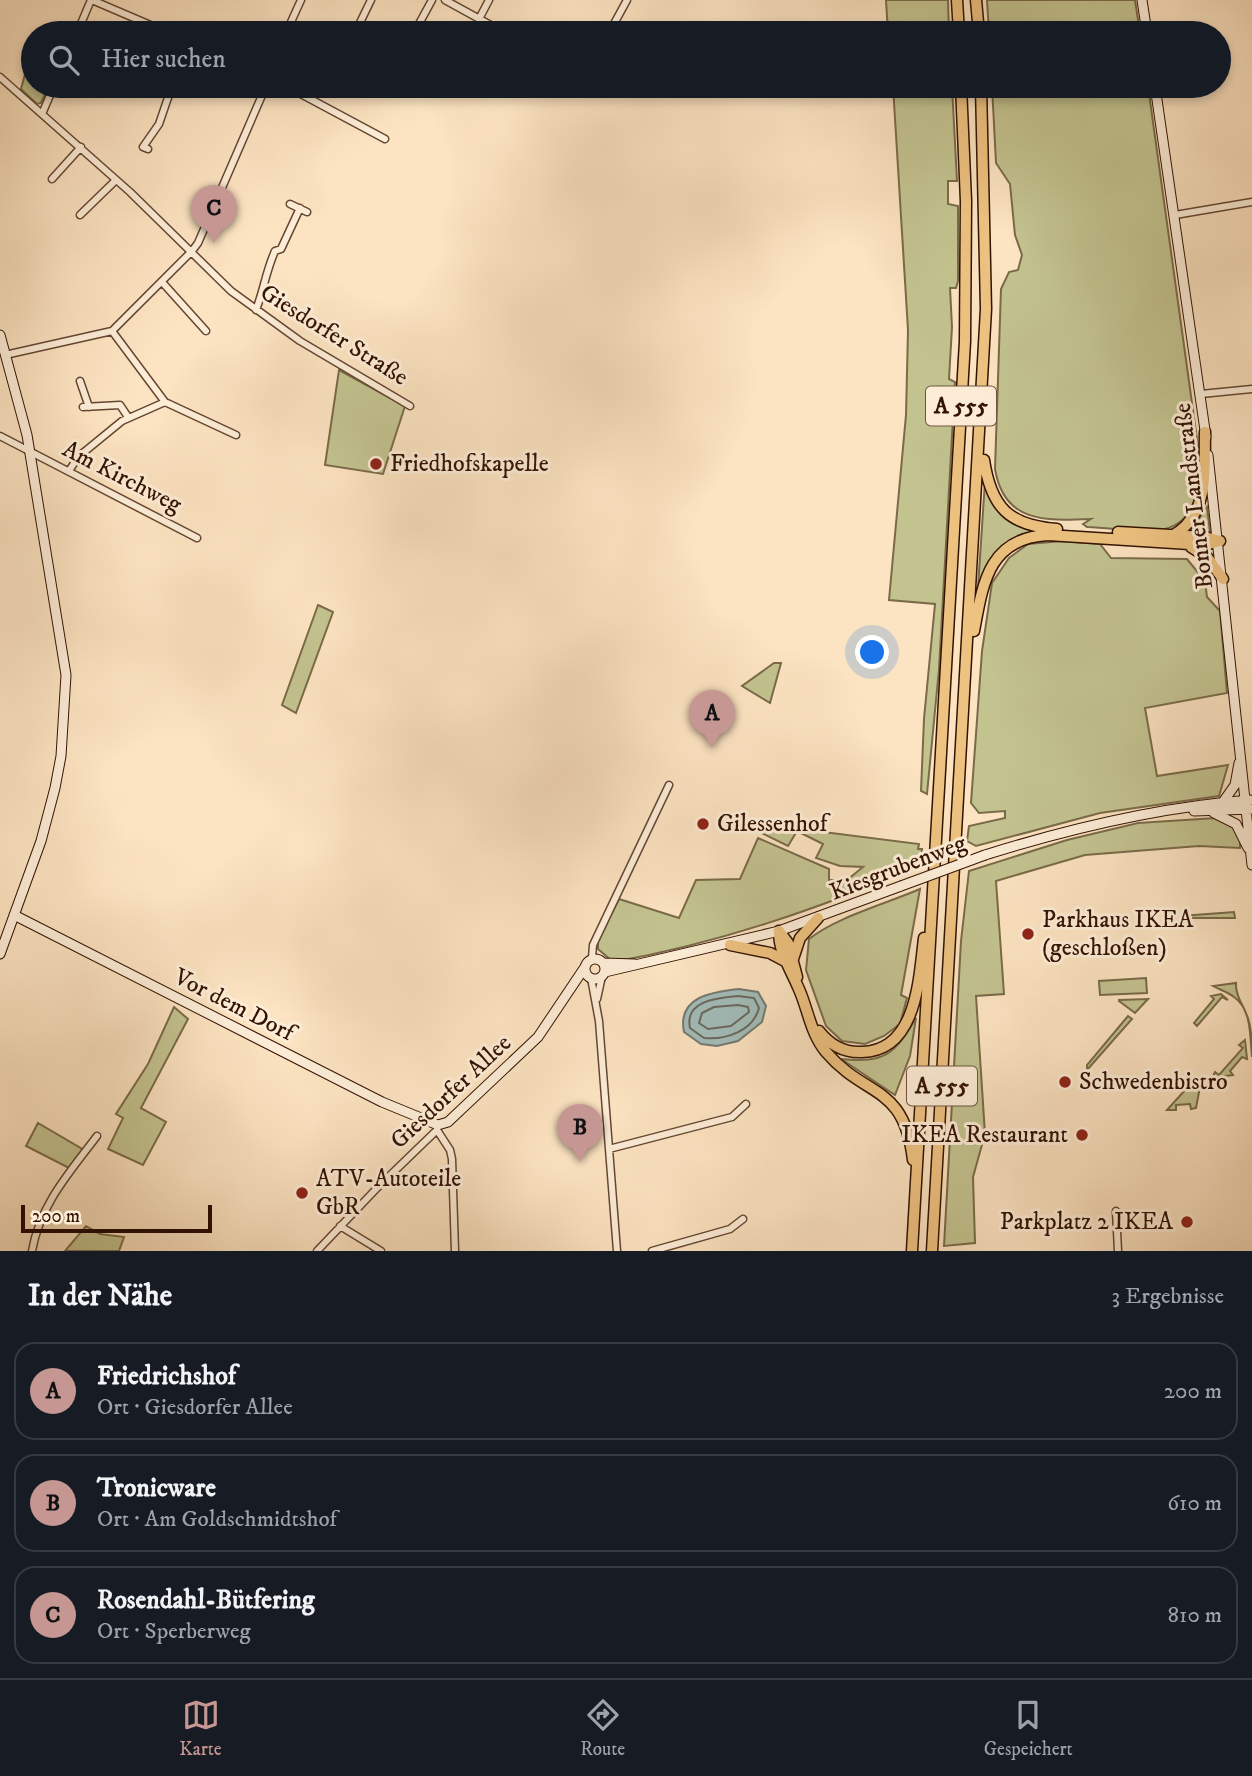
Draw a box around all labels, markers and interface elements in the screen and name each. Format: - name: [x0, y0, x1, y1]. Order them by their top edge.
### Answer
- search box: [21, 21, 1231, 98]
- icon: search: [45, 41, 83, 79]
- text: Hier suchen: [101, 43, 226, 76]
- pin: C: [191, 185, 237, 243]
- street label: Giesdorfer Straße: [254, 278, 414, 392]
- road number: A 555: [926, 386, 996, 426]
- street label: Bonner Landstraße: [1168, 401, 1220, 591]
- street label: Am Kirchweg: [57, 434, 187, 520]
- place label: Friedhofskapelle: [390, 449, 549, 479]
- marker: Friedhofskapelle: [368, 456, 384, 472]
- your location: [855, 635, 889, 669]
- pin: A: [689, 690, 735, 748]
- place label: Gilessenhof: [717, 809, 831, 839]
- marker: Gilessenhof: [695, 816, 711, 832]
- street label: Kiesgrubenweg: [826, 828, 971, 908]
- place label: Parkhaus IKEA (geschloßen): [1042, 905, 1194, 963]
- marker: Parkhaus IKEA (geschloßen): [1020, 926, 1036, 942]
- street label: Vor dem Dorf: [168, 962, 302, 1050]
- street label: Giesdorfer Allee: [384, 1028, 518, 1156]
- road number: A 555: [907, 1066, 977, 1106]
- place label: Schwedenbistro: [1079, 1067, 1228, 1097]
- marker: Schwedenbistro: [1057, 1074, 1073, 1090]
- pin: B: [557, 1104, 603, 1162]
- place label: IKEA Restaurant: [901, 1120, 1068, 1150]
- marker: IKEA Restaurant: [1074, 1127, 1090, 1143]
- place label: ATV-Autoteile GbR: [316, 1164, 461, 1222]
- marker: ATV-Autoteile GbR: [294, 1185, 310, 1201]
- scale bar: [21, 1202, 212, 1234]
- text: 200 m: [32, 1205, 80, 1228]
- place label: Parkplatz 2 IKEA: [1000, 1207, 1174, 1237]
- marker: Parkplatz 2 IKEA: [1179, 1214, 1195, 1230]
- text: In der Nähe: [28, 1278, 172, 1315]
- text: 3 Ergebnisse: [1111, 1282, 1224, 1311]
- text: Friedrichshof: [97, 1360, 236, 1393]
- text: A: [46, 1377, 60, 1406]
- text: 200 m: [1164, 1377, 1222, 1406]
- text: Ort · Giesdorfer Allee: [97, 1393, 293, 1422]
- text: Tronicware: [97, 1472, 216, 1505]
- text: B: [46, 1489, 60, 1518]
- text: 610 m: [1167, 1489, 1222, 1518]
- text: Ort · Am Goldschmidtshof: [97, 1505, 337, 1534]
- text: Rosendahl-Bütfering: [97, 1584, 315, 1617]
- text: C: [45, 1601, 61, 1630]
- text: 810 m: [1168, 1601, 1222, 1630]
- text: Ort · Sperberweg: [97, 1617, 251, 1646]
- tab: Karte: [179, 1696, 222, 1761]
- tab: Route: [580, 1696, 625, 1761]
- tab: Gespeichert: [984, 1696, 1073, 1761]

